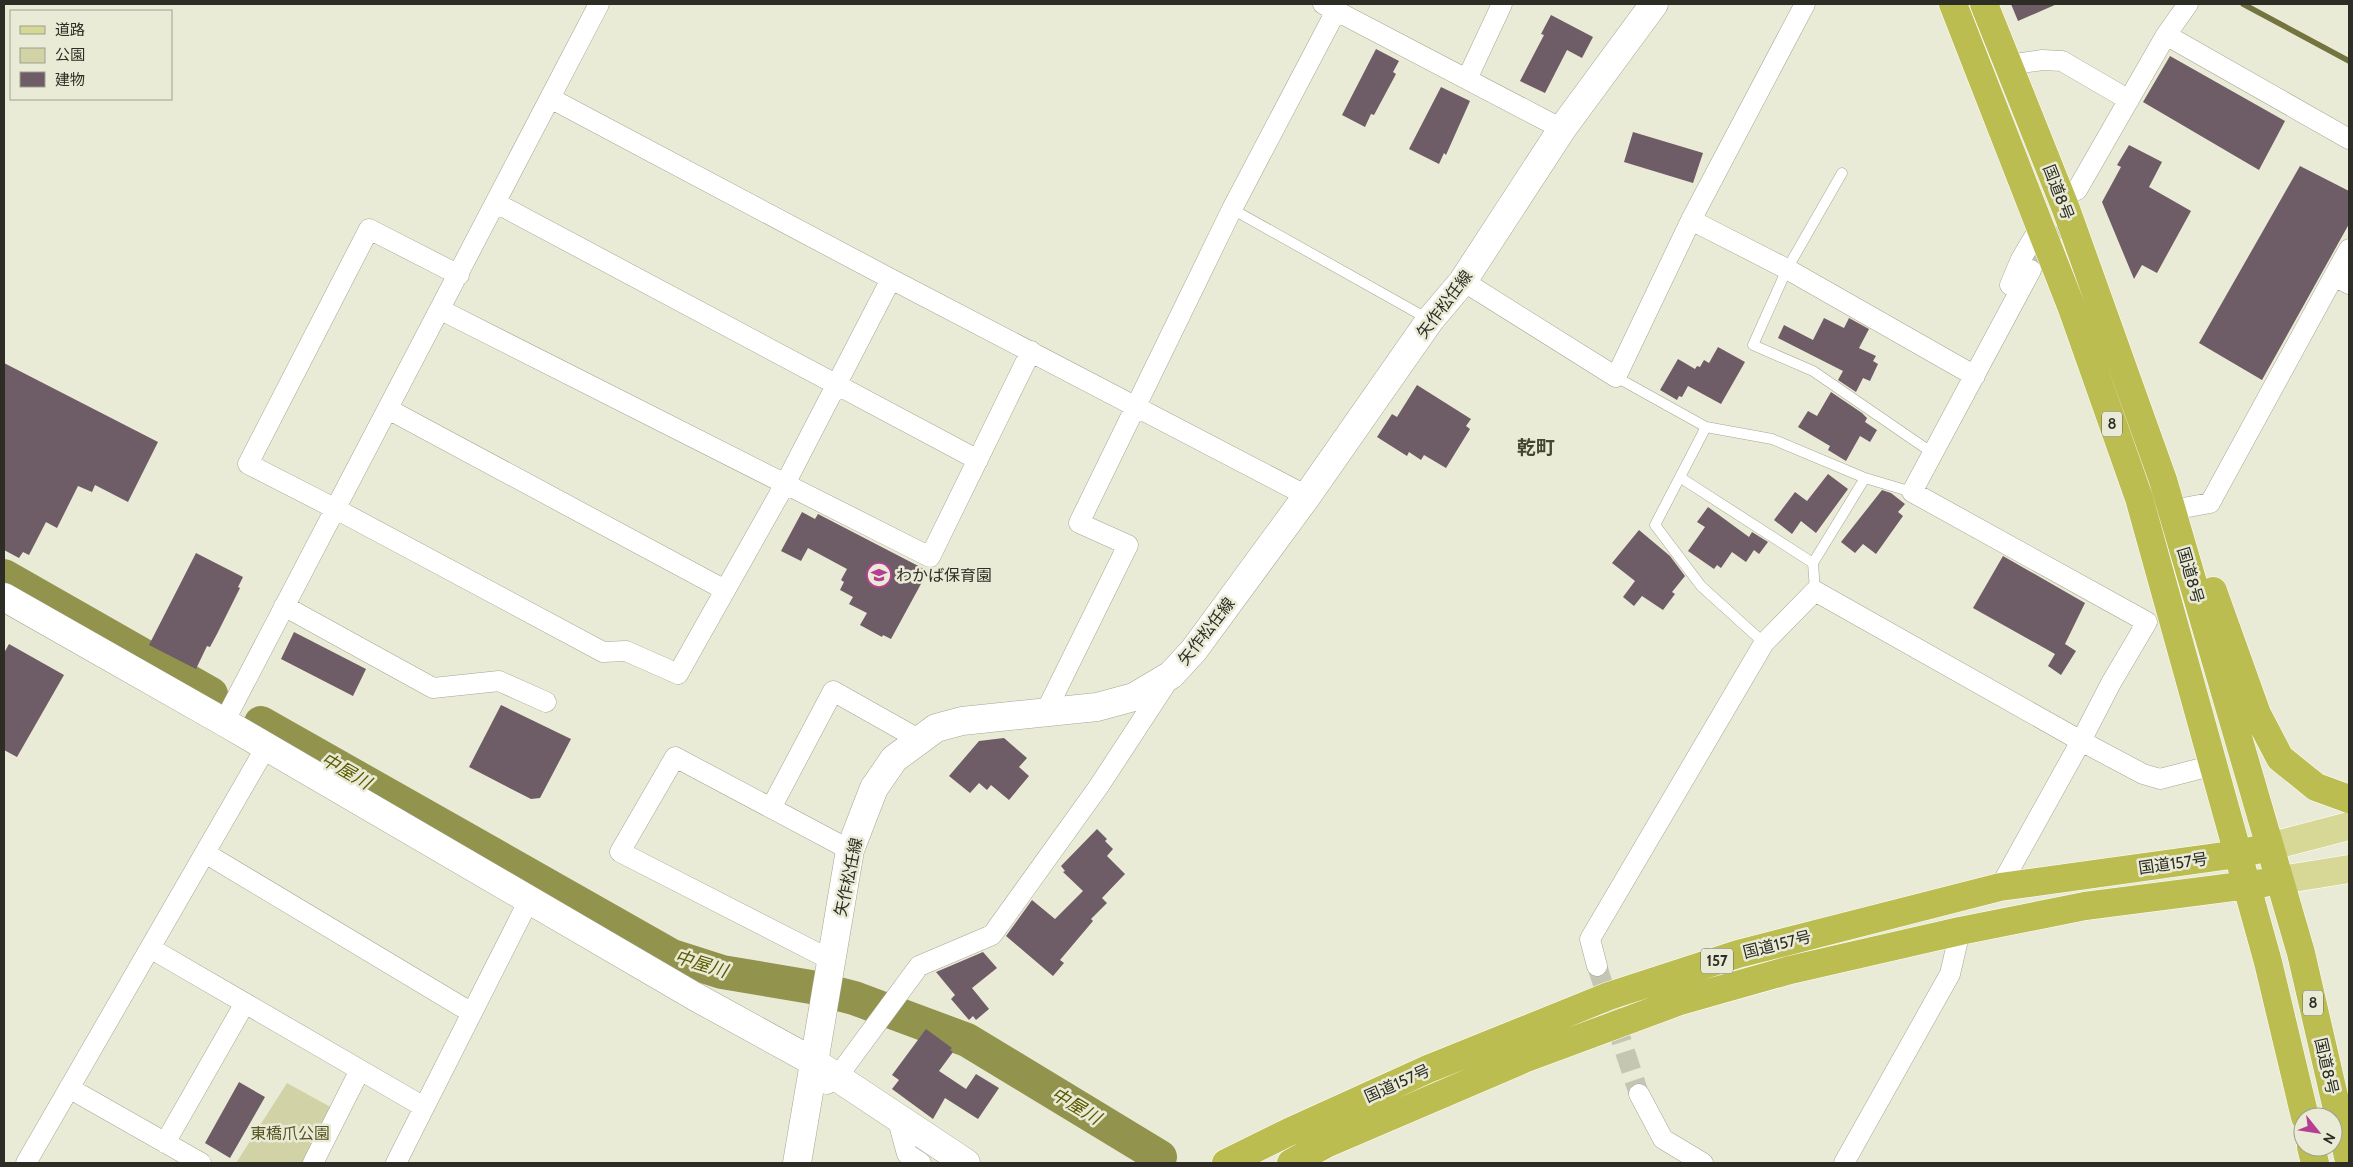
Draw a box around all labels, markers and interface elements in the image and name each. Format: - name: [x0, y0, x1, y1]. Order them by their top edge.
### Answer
- legend: [10, 10, 172, 100]
- text: 道路: [55, 21, 85, 39]
- text: 公園: [55, 46, 85, 64]
- text: 建物: [55, 71, 85, 89]
- street label: 国道8号: [2039, 162, 2078, 223]
- street label: 矢作松任線: [1413, 267, 1476, 342]
- road number: 8: [2102, 412, 2122, 436]
- district label: 乾町: [1517, 436, 1555, 459]
- street label: 国道8号: [2173, 545, 2208, 605]
- school or university icon: わかば保育園: [866, 562, 892, 588]
- place label: わかば保育園: [896, 566, 992, 585]
- street label: 矢作松任線: [1174, 594, 1239, 669]
- water label: 中屋川: [317, 748, 377, 795]
- street label: 矢作松任線: [831, 836, 866, 918]
- street label: 国道157号: [2137, 849, 2209, 878]
- street label: 国道157号: [1741, 927, 1813, 962]
- water label: 中屋川: [672, 946, 732, 983]
- road number: 157: [1701, 948, 1733, 974]
- road number: 8: [2303, 990, 2323, 1016]
- street label: 国道8号: [2311, 1036, 2342, 1096]
- street label: 国道157号: [1361, 1061, 1433, 1106]
- water label: 中屋川: [1047, 1083, 1107, 1130]
- north arrow: [2293, 1107, 2343, 1157]
- park label: 東橋爪公園: [250, 1124, 330, 1143]
- text: N: [2319, 1130, 2340, 1147]

